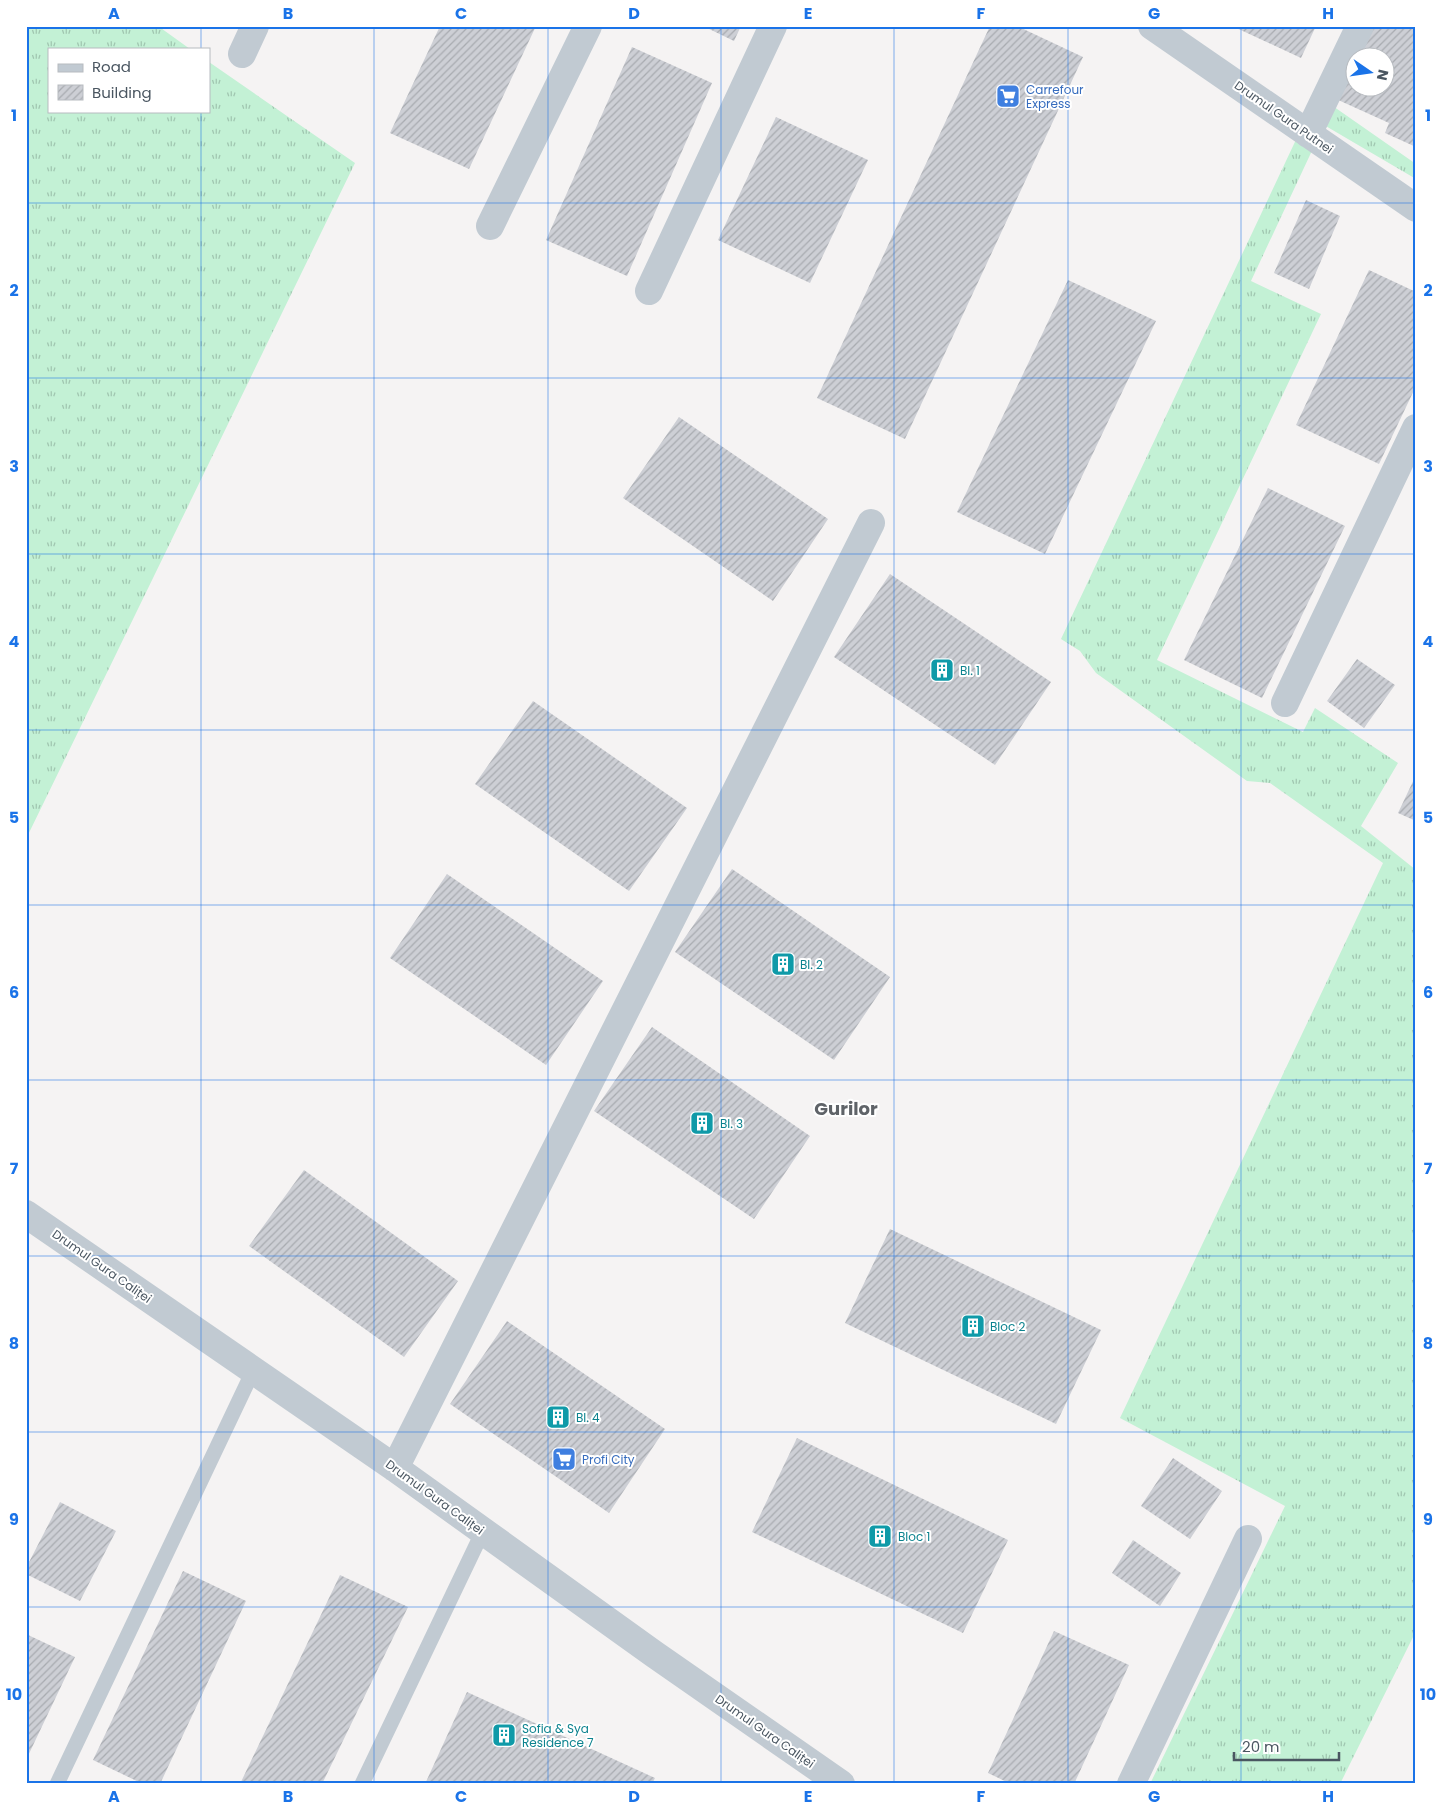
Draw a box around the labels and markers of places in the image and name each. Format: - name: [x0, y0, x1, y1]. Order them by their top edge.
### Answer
- place label: Carrefour Express: [1026, 81, 1084, 112]
- supermarket icon: Carrefour Express: [995, 83, 1021, 109]
- building icon: Bl. 1: [929, 657, 955, 683]
- place label: Bl. 1: [960, 662, 980, 679]
- building icon: Bl. 2: [770, 951, 796, 977]
- place label: Bl. 2: [800, 956, 823, 973]
- building icon: Bl. 3: [689, 1110, 715, 1136]
- place label: Bl. 3: [720, 1115, 743, 1132]
- building icon: Bloc 2: [960, 1313, 986, 1339]
- place label: Bloc 2: [990, 1318, 1025, 1335]
- building icon: Bl. 4: [545, 1404, 571, 1430]
- place label: Bl. 4: [576, 1409, 600, 1426]
- supermarket icon: Profi City: [551, 1446, 577, 1472]
- place label: Profi City: [582, 1451, 635, 1468]
- building icon: Bloc 1: [867, 1523, 893, 1549]
- place label: Bloc 1: [898, 1528, 930, 1545]
- place label: Sofia & Sya Residence 7: [522, 1720, 594, 1751]
- building icon: Sofia & Sya Residence 7: [491, 1722, 517, 1748]

